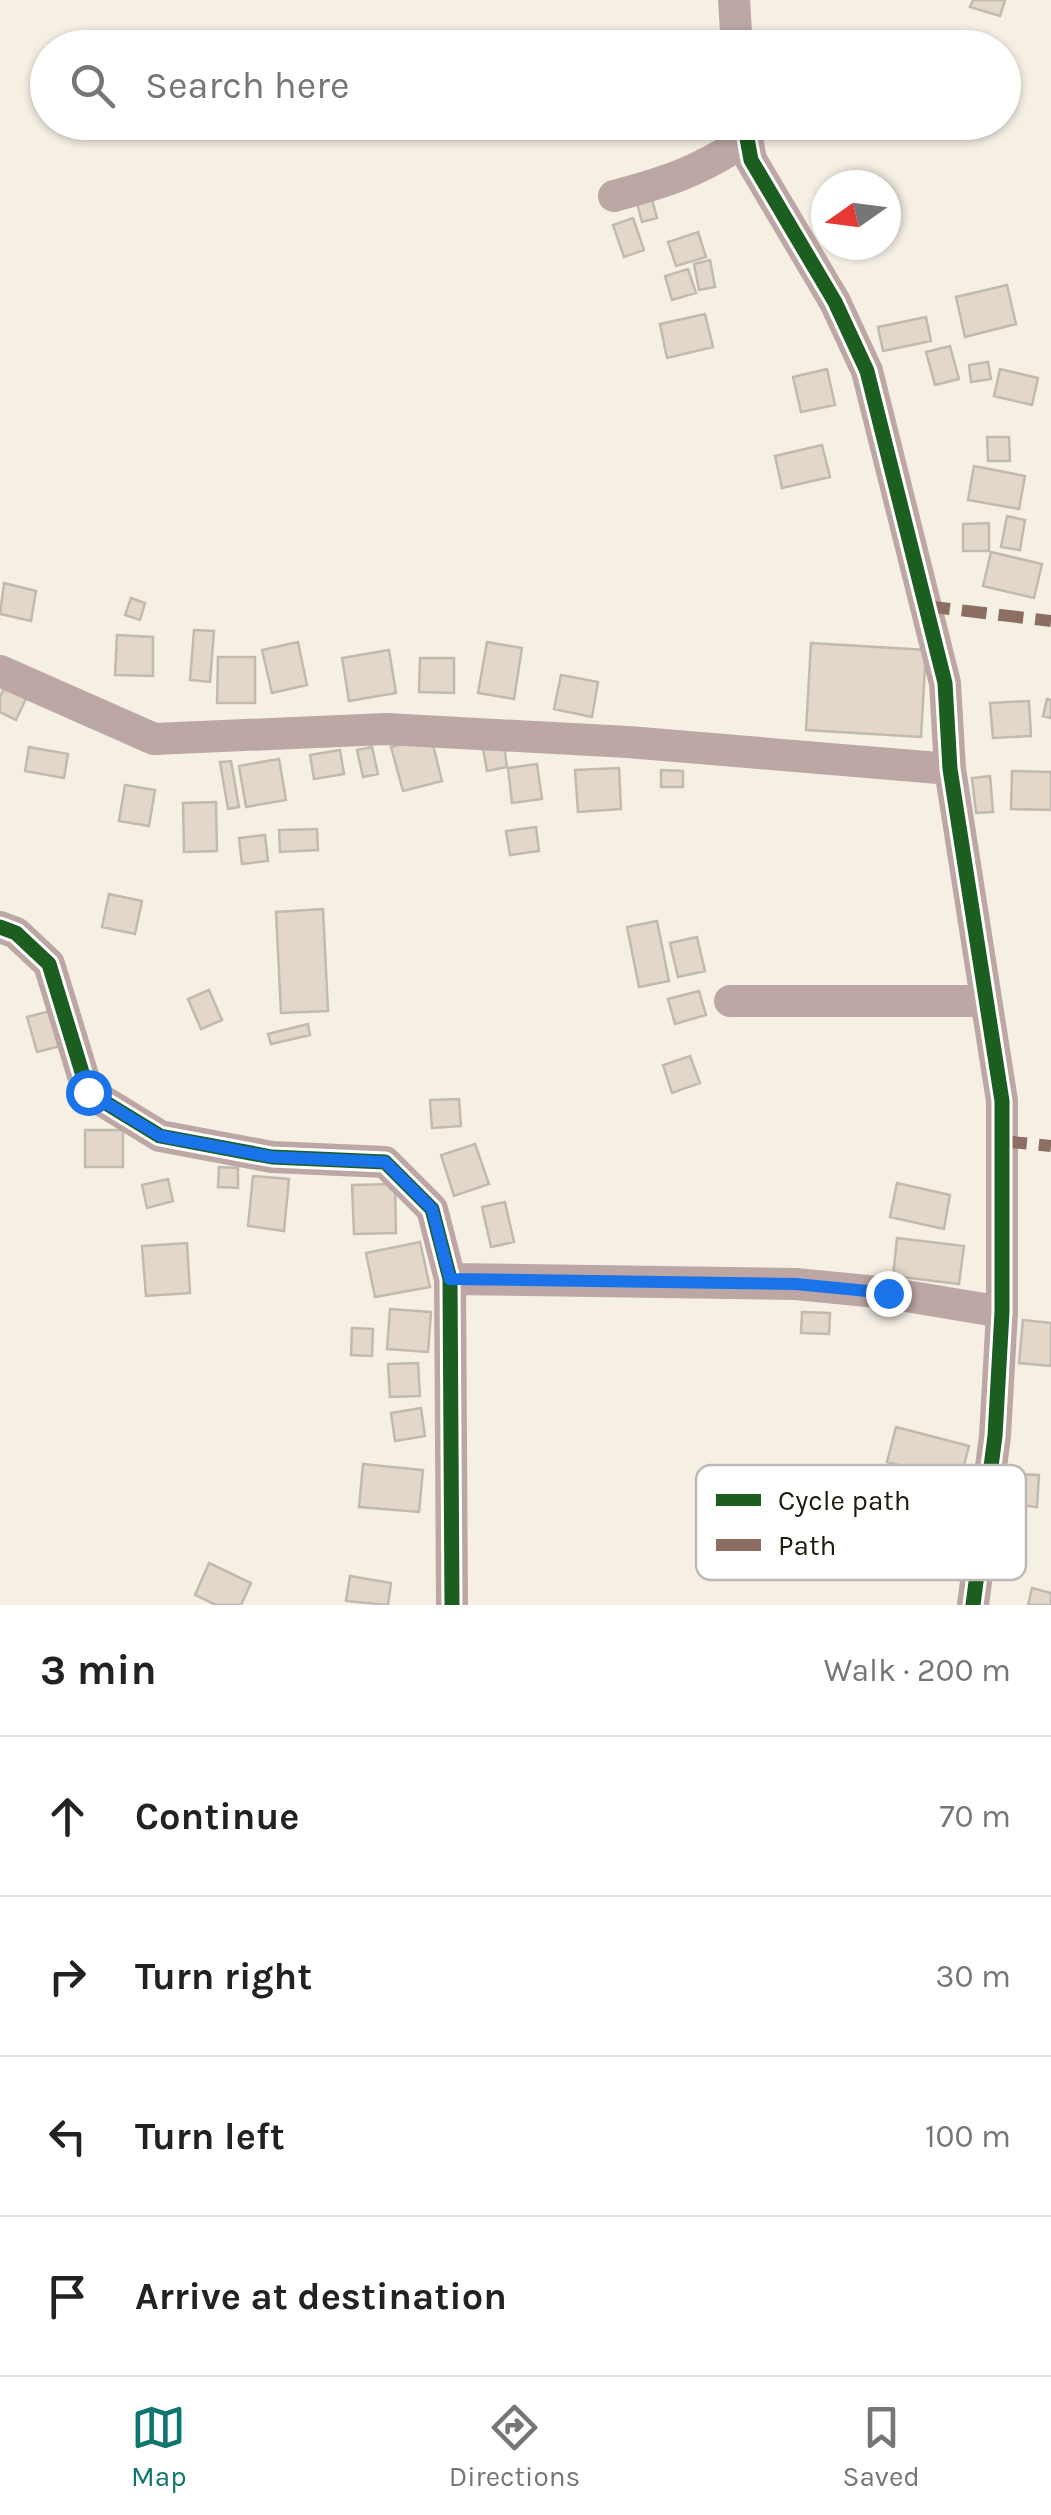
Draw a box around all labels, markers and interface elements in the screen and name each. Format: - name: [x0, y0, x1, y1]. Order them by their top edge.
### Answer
- search box: [30, 30, 1021, 140]
- icon: search: [65, 58, 120, 113]
- text: Search here: [145, 63, 349, 108]
- north arrow: [811, 170, 901, 260]
- route start: [66, 1070, 112, 1116]
- route end: [866, 1271, 912, 1317]
- legend: [696, 1465, 1026, 1580]
- text: Cycle path: [778, 1484, 911, 1517]
- text: Path: [778, 1529, 836, 1562]
- text: 3 min: [40, 1645, 157, 1695]
- text: Walk · 200 m: [824, 1652, 1011, 1689]
- icon: ahead: [40, 1789, 95, 1844]
- text: Continue: [135, 1794, 299, 1839]
- text: 70 m: [939, 1798, 1011, 1835]
- icon: right: [40, 1949, 95, 2004]
- text: Turn right: [135, 1954, 312, 1999]
- text: 30 m: [936, 1958, 1011, 1995]
- icon: left: [40, 2109, 95, 2164]
- text: Turn left: [135, 2114, 285, 2159]
- text: 100 m: [925, 2118, 1011, 2155]
- icon: arrive: [40, 2269, 95, 2324]
- text: Arrive at destination: [135, 2274, 507, 2319]
- tab: Map: [131, 2400, 187, 2493]
- tab: Directions: [449, 2400, 580, 2493]
- tab: Saved: [842, 2400, 920, 2493]

